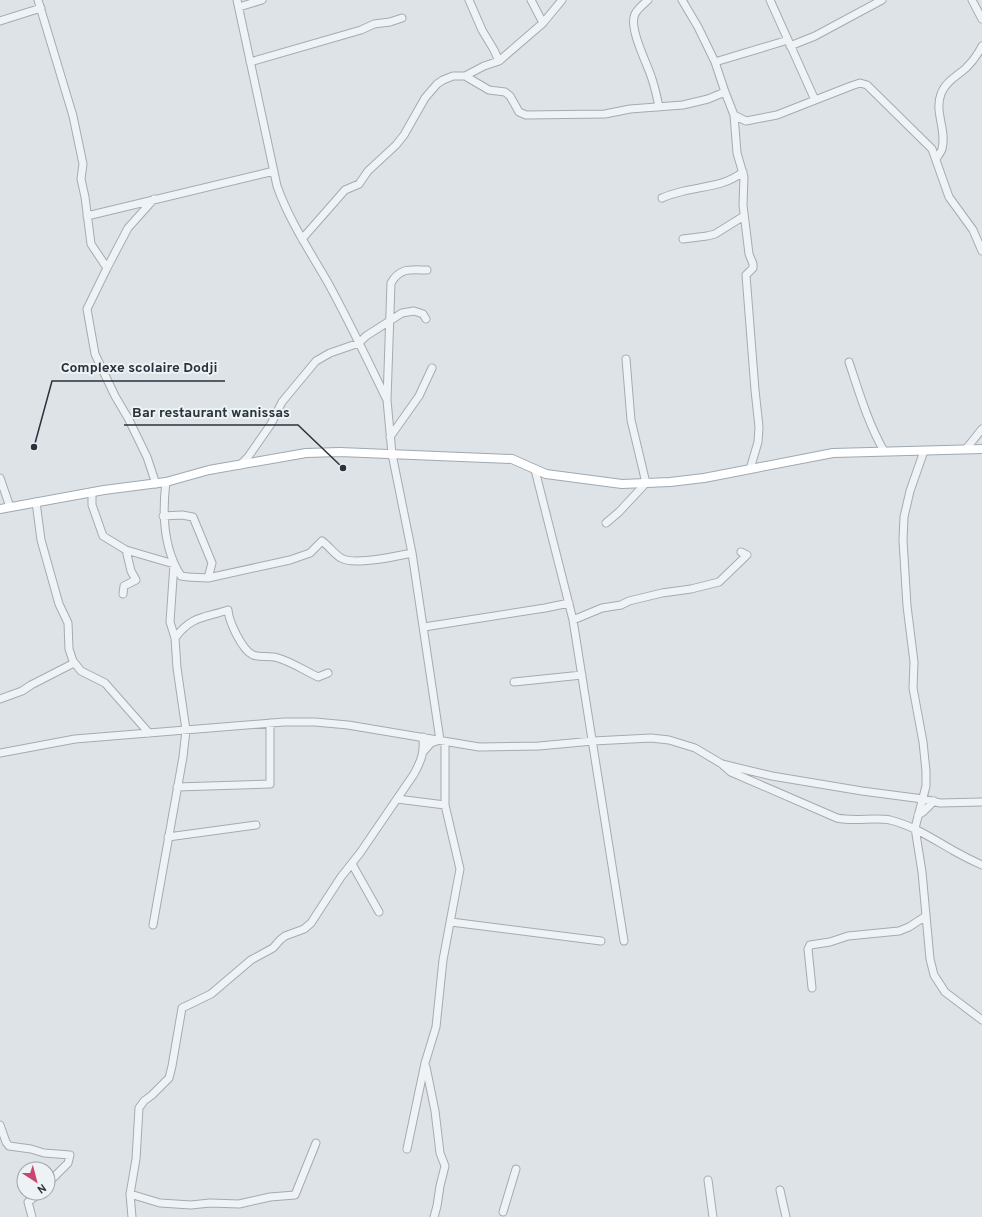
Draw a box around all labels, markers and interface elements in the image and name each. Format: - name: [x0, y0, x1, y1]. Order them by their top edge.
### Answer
- callout: Complexe scolaire Dodji: [52, 355, 225, 381]
- text: Complexe scolaire Dodji: [61, 360, 217, 377]
- callout: Bar restaurant wanissas: [124, 399, 298, 425]
- text: Bar restaurant wanissas: [132, 405, 290, 422]
- north arrow: [16, 1161, 56, 1201]
- text: N: [34, 1180, 49, 1196]

